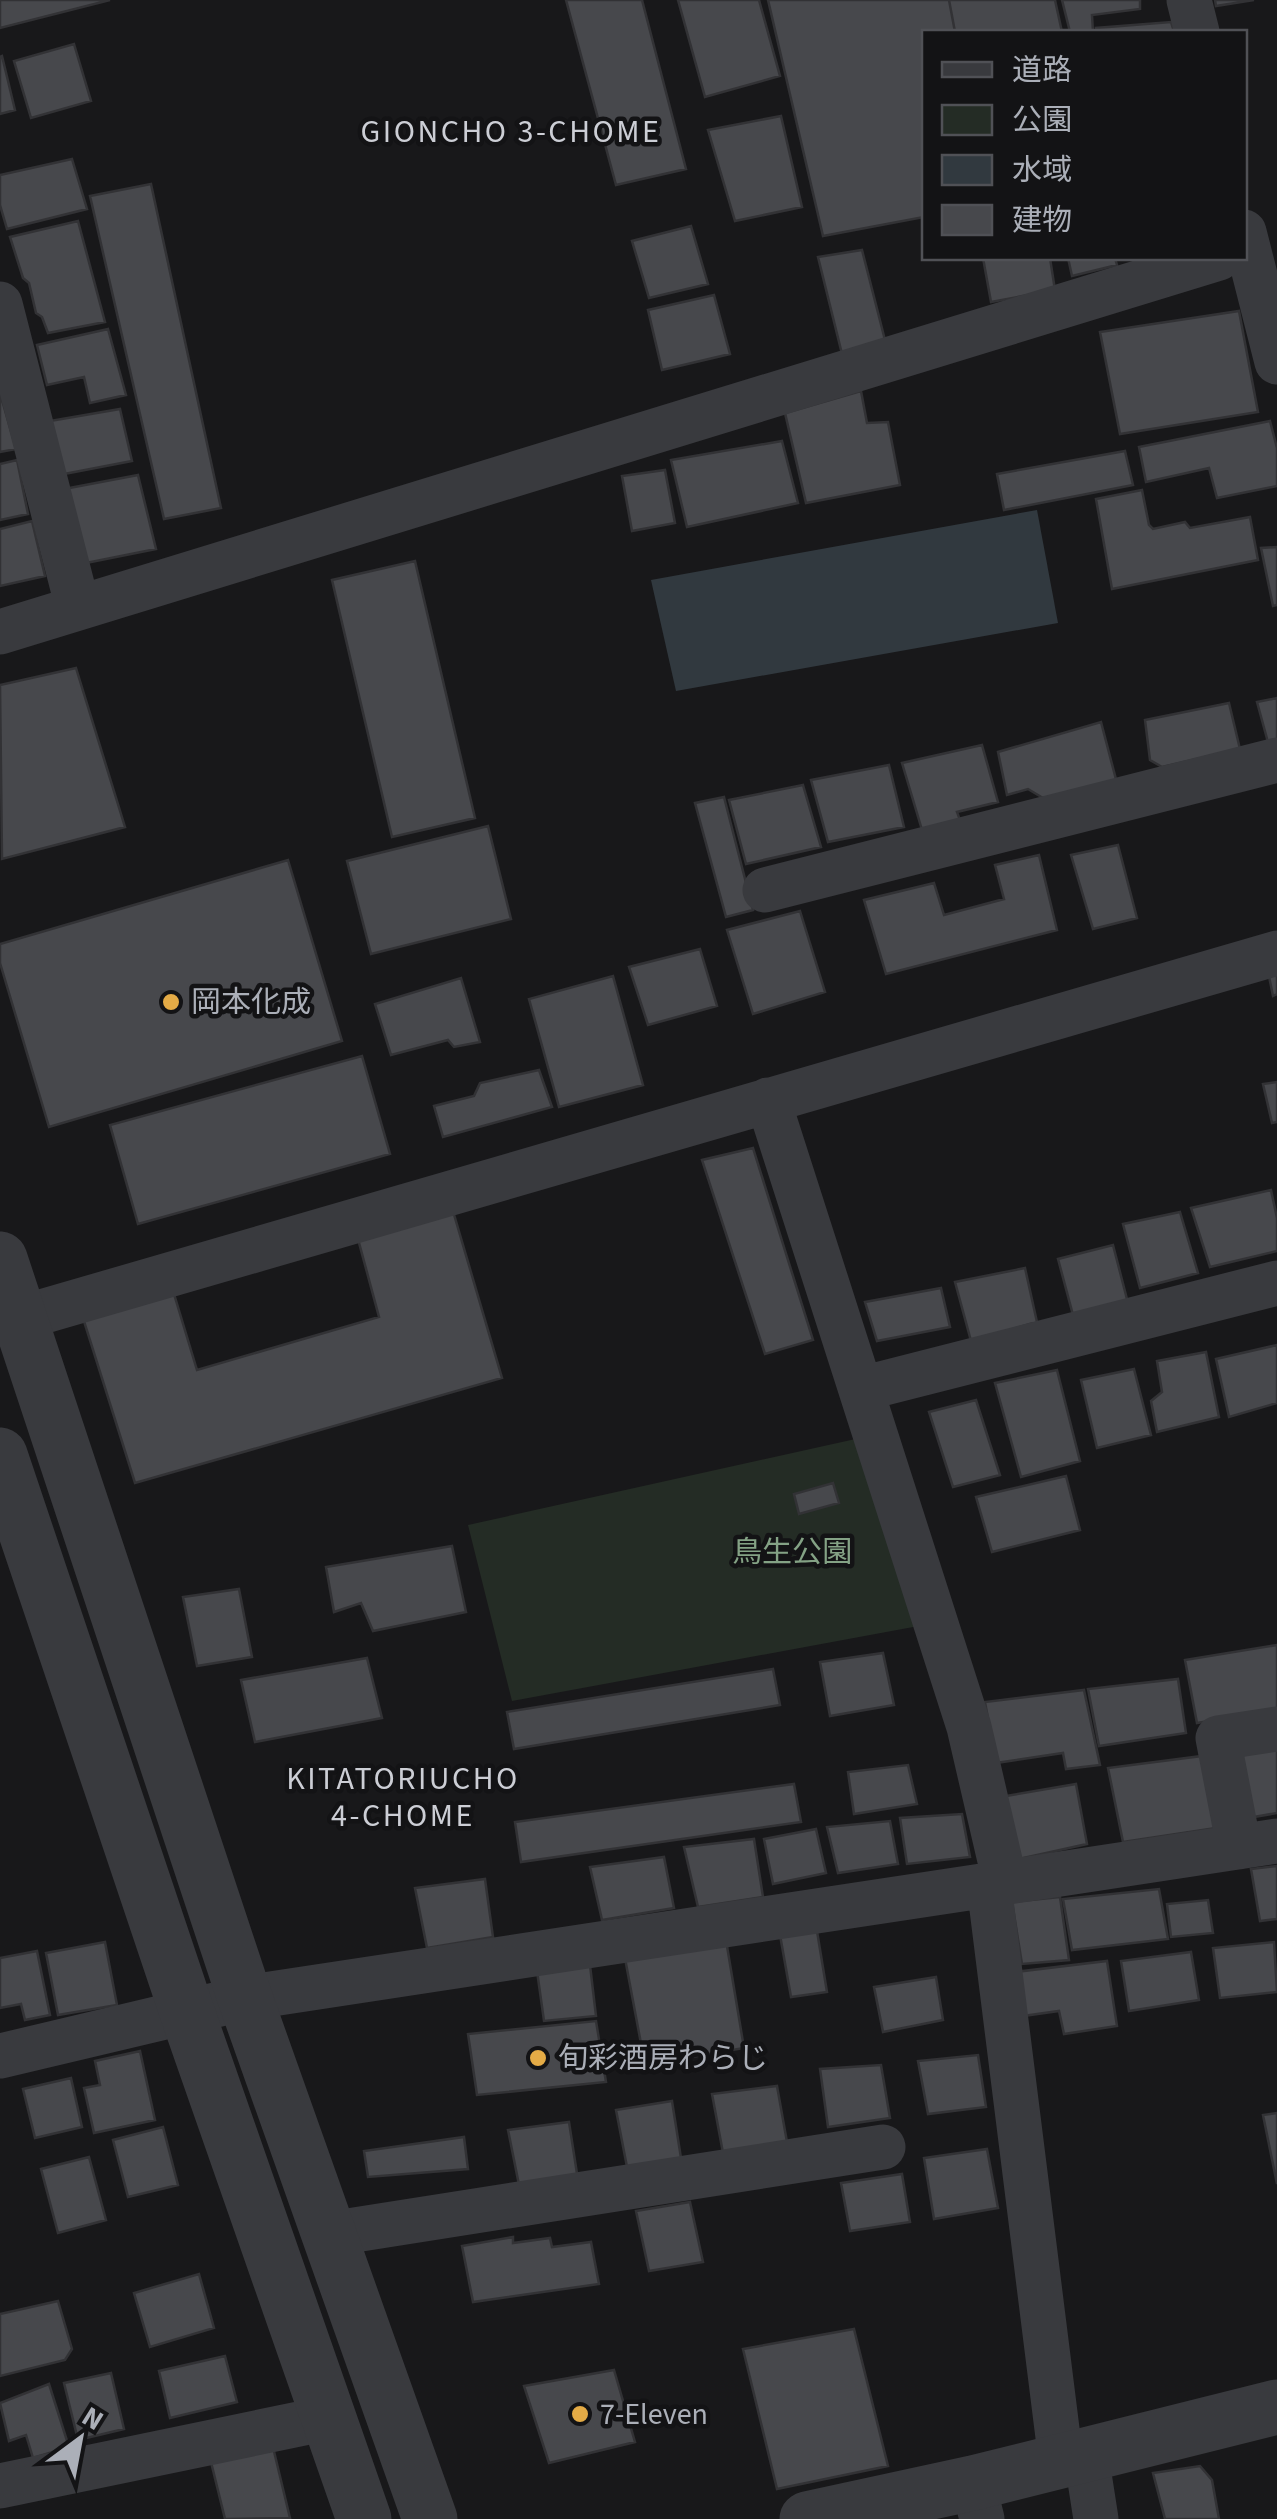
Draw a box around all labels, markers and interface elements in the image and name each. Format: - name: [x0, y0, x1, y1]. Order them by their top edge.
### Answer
- legend: [922, 30, 1247, 260]
- text: 道路: [1012, 49, 1072, 92]
- text: 公園: [1012, 99, 1072, 142]
- district label: GIONCHO 3-CHOME: [361, 109, 661, 155]
- text: 水域: [1012, 149, 1072, 192]
- text: 建物: [1012, 199, 1072, 242]
- place label: 岡本化成: [191, 981, 311, 1024]
- marker: 岡本化成: [160, 991, 182, 1013]
- park label: 鳥生公園: [732, 1531, 852, 1574]
- district label: KITATORIUCHO 4-CHOME: [286, 1756, 520, 1839]
- place label: 旬彩酒房わらじ: [558, 2037, 768, 2080]
- marker: 旬彩酒房わらじ: [527, 2047, 549, 2069]
- north arrow: [30, 2389, 130, 2489]
- place label: 7-Eleven: [600, 2393, 708, 2436]
- text: N: [74, 2397, 111, 2441]
- marker: 7-Eleven: [569, 2403, 591, 2425]

